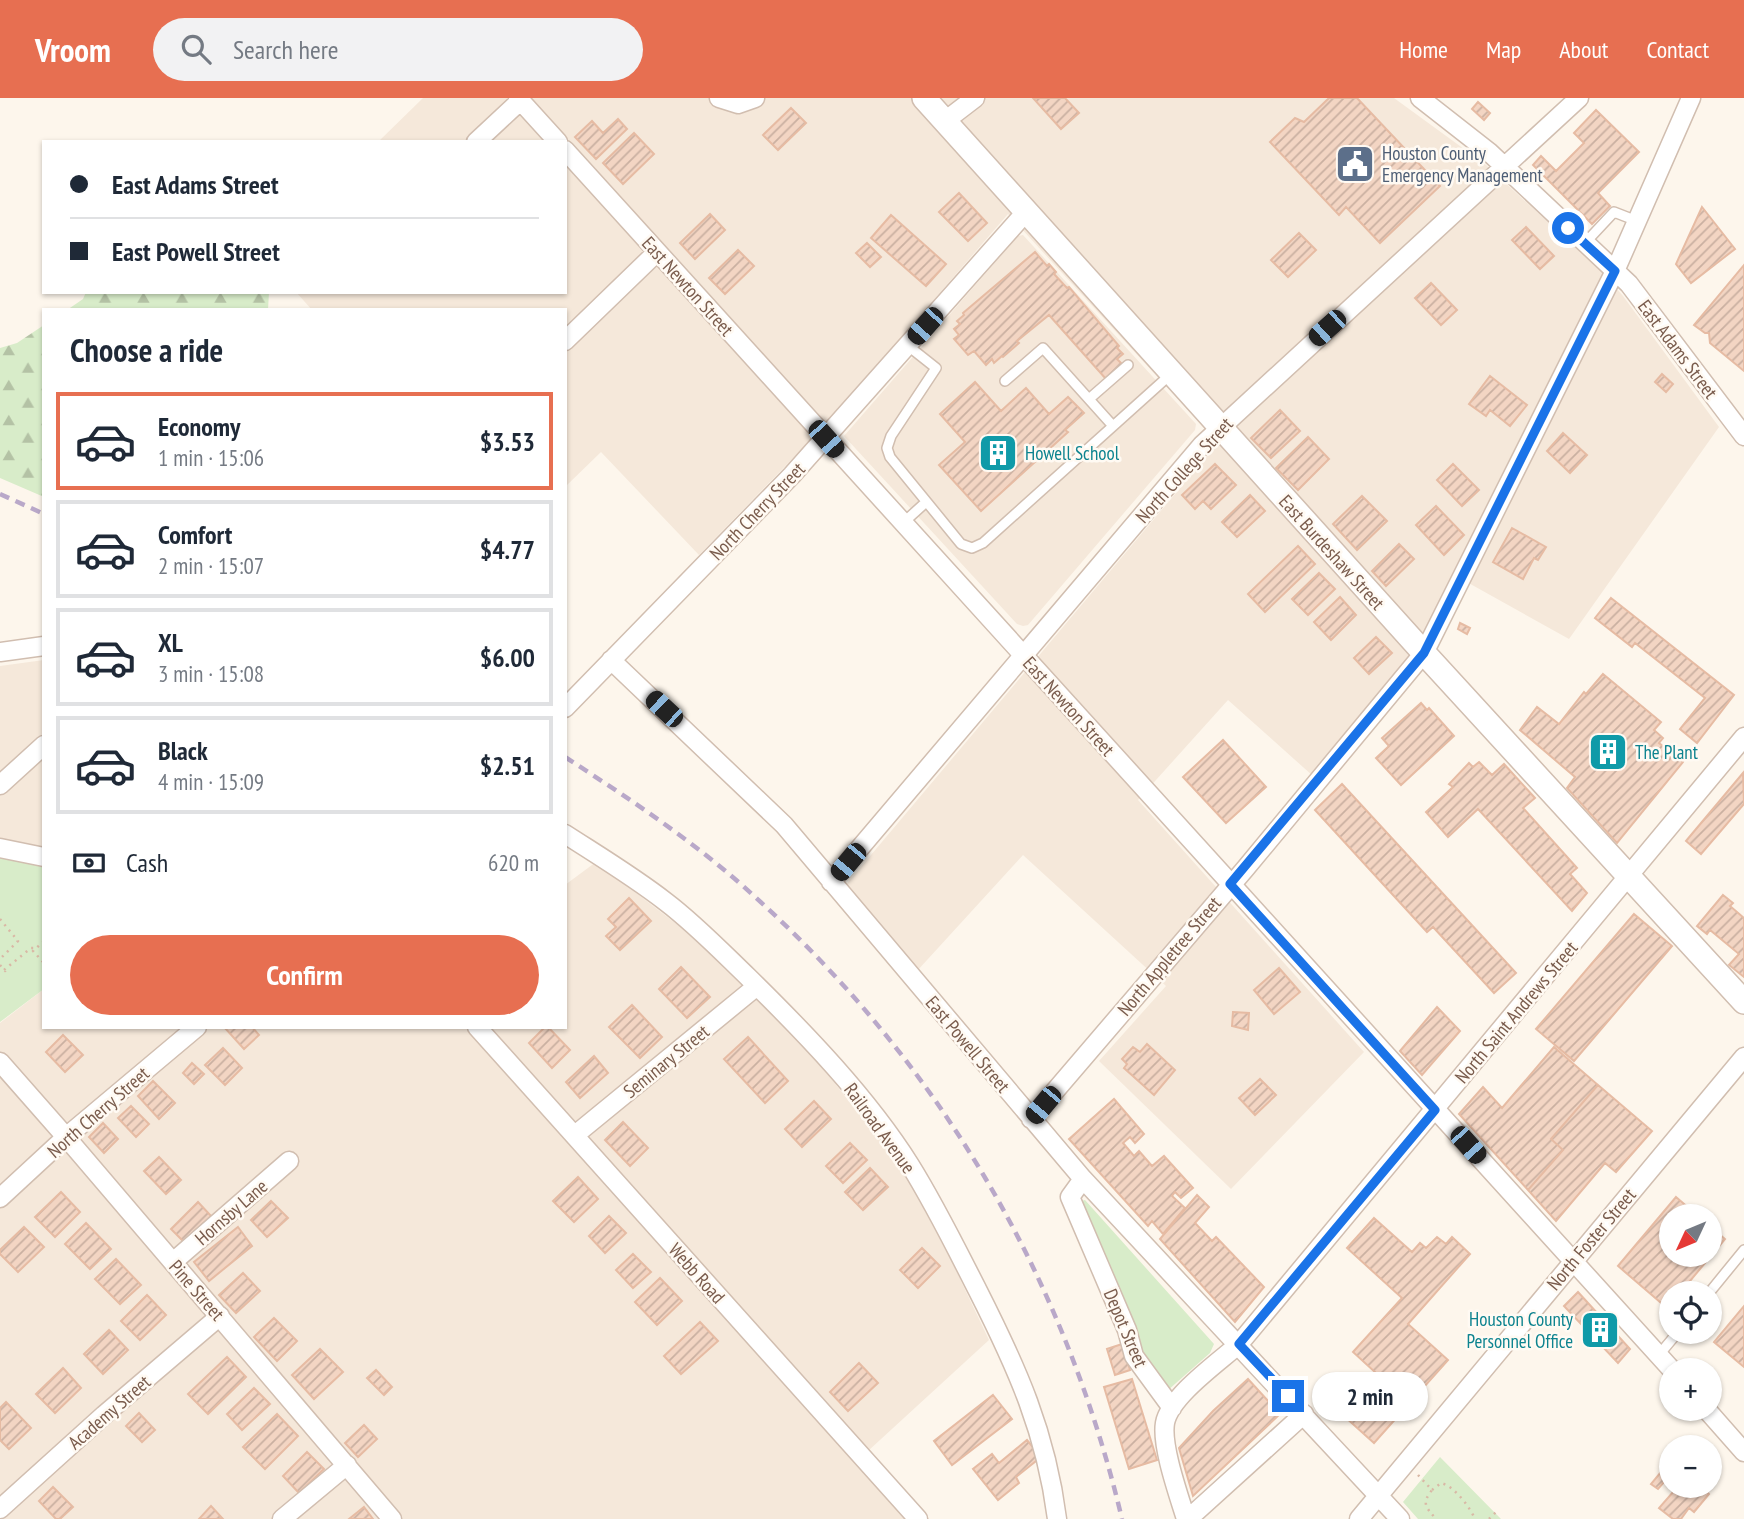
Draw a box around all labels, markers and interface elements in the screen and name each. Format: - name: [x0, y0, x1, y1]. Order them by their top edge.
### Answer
- search box: [153, 18, 643, 81]
- text: Vroom: [35, 28, 111, 71]
- icon: search: [177, 30, 215, 68]
- text: Search here: [233, 33, 339, 66]
- text: Home: [1399, 34, 1448, 65]
- text: Map: [1486, 34, 1521, 65]
- text: About: [1559, 34, 1608, 65]
- text: Contact: [1646, 34, 1709, 65]
- place label: Houston County Emergency Management: [1382, 141, 1543, 187]
- public building icon: Houston County Emergency Management: [1334, 143, 1376, 185]
- text: East Adams Street: [112, 168, 278, 201]
- route start: [1552, 212, 1584, 244]
- street label: East Newton Street: [637, 231, 739, 341]
- text: East Powell Street: [112, 235, 280, 268]
- street label: East Adams Street: [1633, 295, 1724, 404]
- car: [904, 303, 947, 349]
- car: [1305, 306, 1350, 350]
- text: Choose a ride: [70, 329, 223, 371]
- icon: car: [74, 410, 137, 473]
- text: Economy: [158, 410, 240, 443]
- street label: North College Street: [1130, 412, 1238, 528]
- car: [805, 416, 848, 462]
- text: $3.53: [480, 425, 535, 458]
- building icon: Howell School: [977, 432, 1019, 474]
- place label: Howell School: [1025, 441, 1120, 465]
- text: 1 min · 15:06: [158, 443, 264, 472]
- street label: North Cherry Street: [704, 456, 810, 565]
- street label: East Burdeshaw Street: [1274, 490, 1390, 615]
- icon: car: [74, 518, 137, 581]
- text: Comfort: [158, 518, 232, 551]
- text: $4.77: [480, 533, 535, 566]
- text: 2 min · 15:07: [158, 551, 264, 580]
- icon: car: [74, 626, 137, 689]
- text: XL: [158, 626, 183, 659]
- text: $6.00: [480, 641, 535, 674]
- street label: East Newton Street: [1018, 651, 1120, 761]
- text: 3 min · 15:08: [158, 659, 264, 688]
- car: [642, 687, 687, 731]
- building icon: The Plant: [1587, 731, 1629, 773]
- icon: car: [74, 734, 137, 797]
- text: Black: [158, 734, 208, 767]
- place label: The Plant: [1635, 740, 1699, 764]
- text: $2.51: [480, 749, 535, 782]
- text: 4 min · 15:09: [158, 767, 264, 796]
- car: [827, 839, 870, 885]
- icon: cash: [70, 844, 108, 882]
- text: Cash: [126, 846, 168, 879]
- text: 620 m: [488, 848, 539, 877]
- street label: North Appletree Street: [1112, 891, 1226, 1021]
- button: Confirm: [70, 935, 539, 1015]
- street label: North Saint Andrews Street: [1450, 935, 1583, 1088]
- street label: East Powell Street: [921, 991, 1016, 1098]
- street label: Seminary Street: [618, 1019, 714, 1103]
- street label: North Cherry Street: [42, 1061, 154, 1163]
- street label: Railroad Avenue: [839, 1078, 921, 1178]
- car: [1022, 1082, 1065, 1128]
- car: [1447, 1122, 1490, 1168]
- street label: Hornsby Lane: [190, 1174, 272, 1250]
- street label: North Foster Street: [1541, 1183, 1641, 1295]
- north arrow: [1659, 1204, 1722, 1267]
- map controls: [1659, 1204, 1722, 1498]
- street label: Webb Road: [664, 1238, 730, 1308]
- street label: Pine Street: [164, 1255, 230, 1326]
- button: locate: [1659, 1281, 1722, 1344]
- street label: Depot Street: [1099, 1285, 1154, 1372]
- place label: Houston County Personnel Office: [1466, 1307, 1574, 1353]
- building icon: Houston County Personnel Office: [1579, 1309, 1621, 1351]
- button: +: [1659, 1358, 1722, 1421]
- street label: Academy Street: [63, 1369, 156, 1454]
- callout: 2 min: [1312, 1372, 1428, 1420]
- route end: [1272, 1380, 1304, 1412]
- text: 2 min: [1347, 1382, 1393, 1411]
- button: −: [1659, 1435, 1722, 1498]

